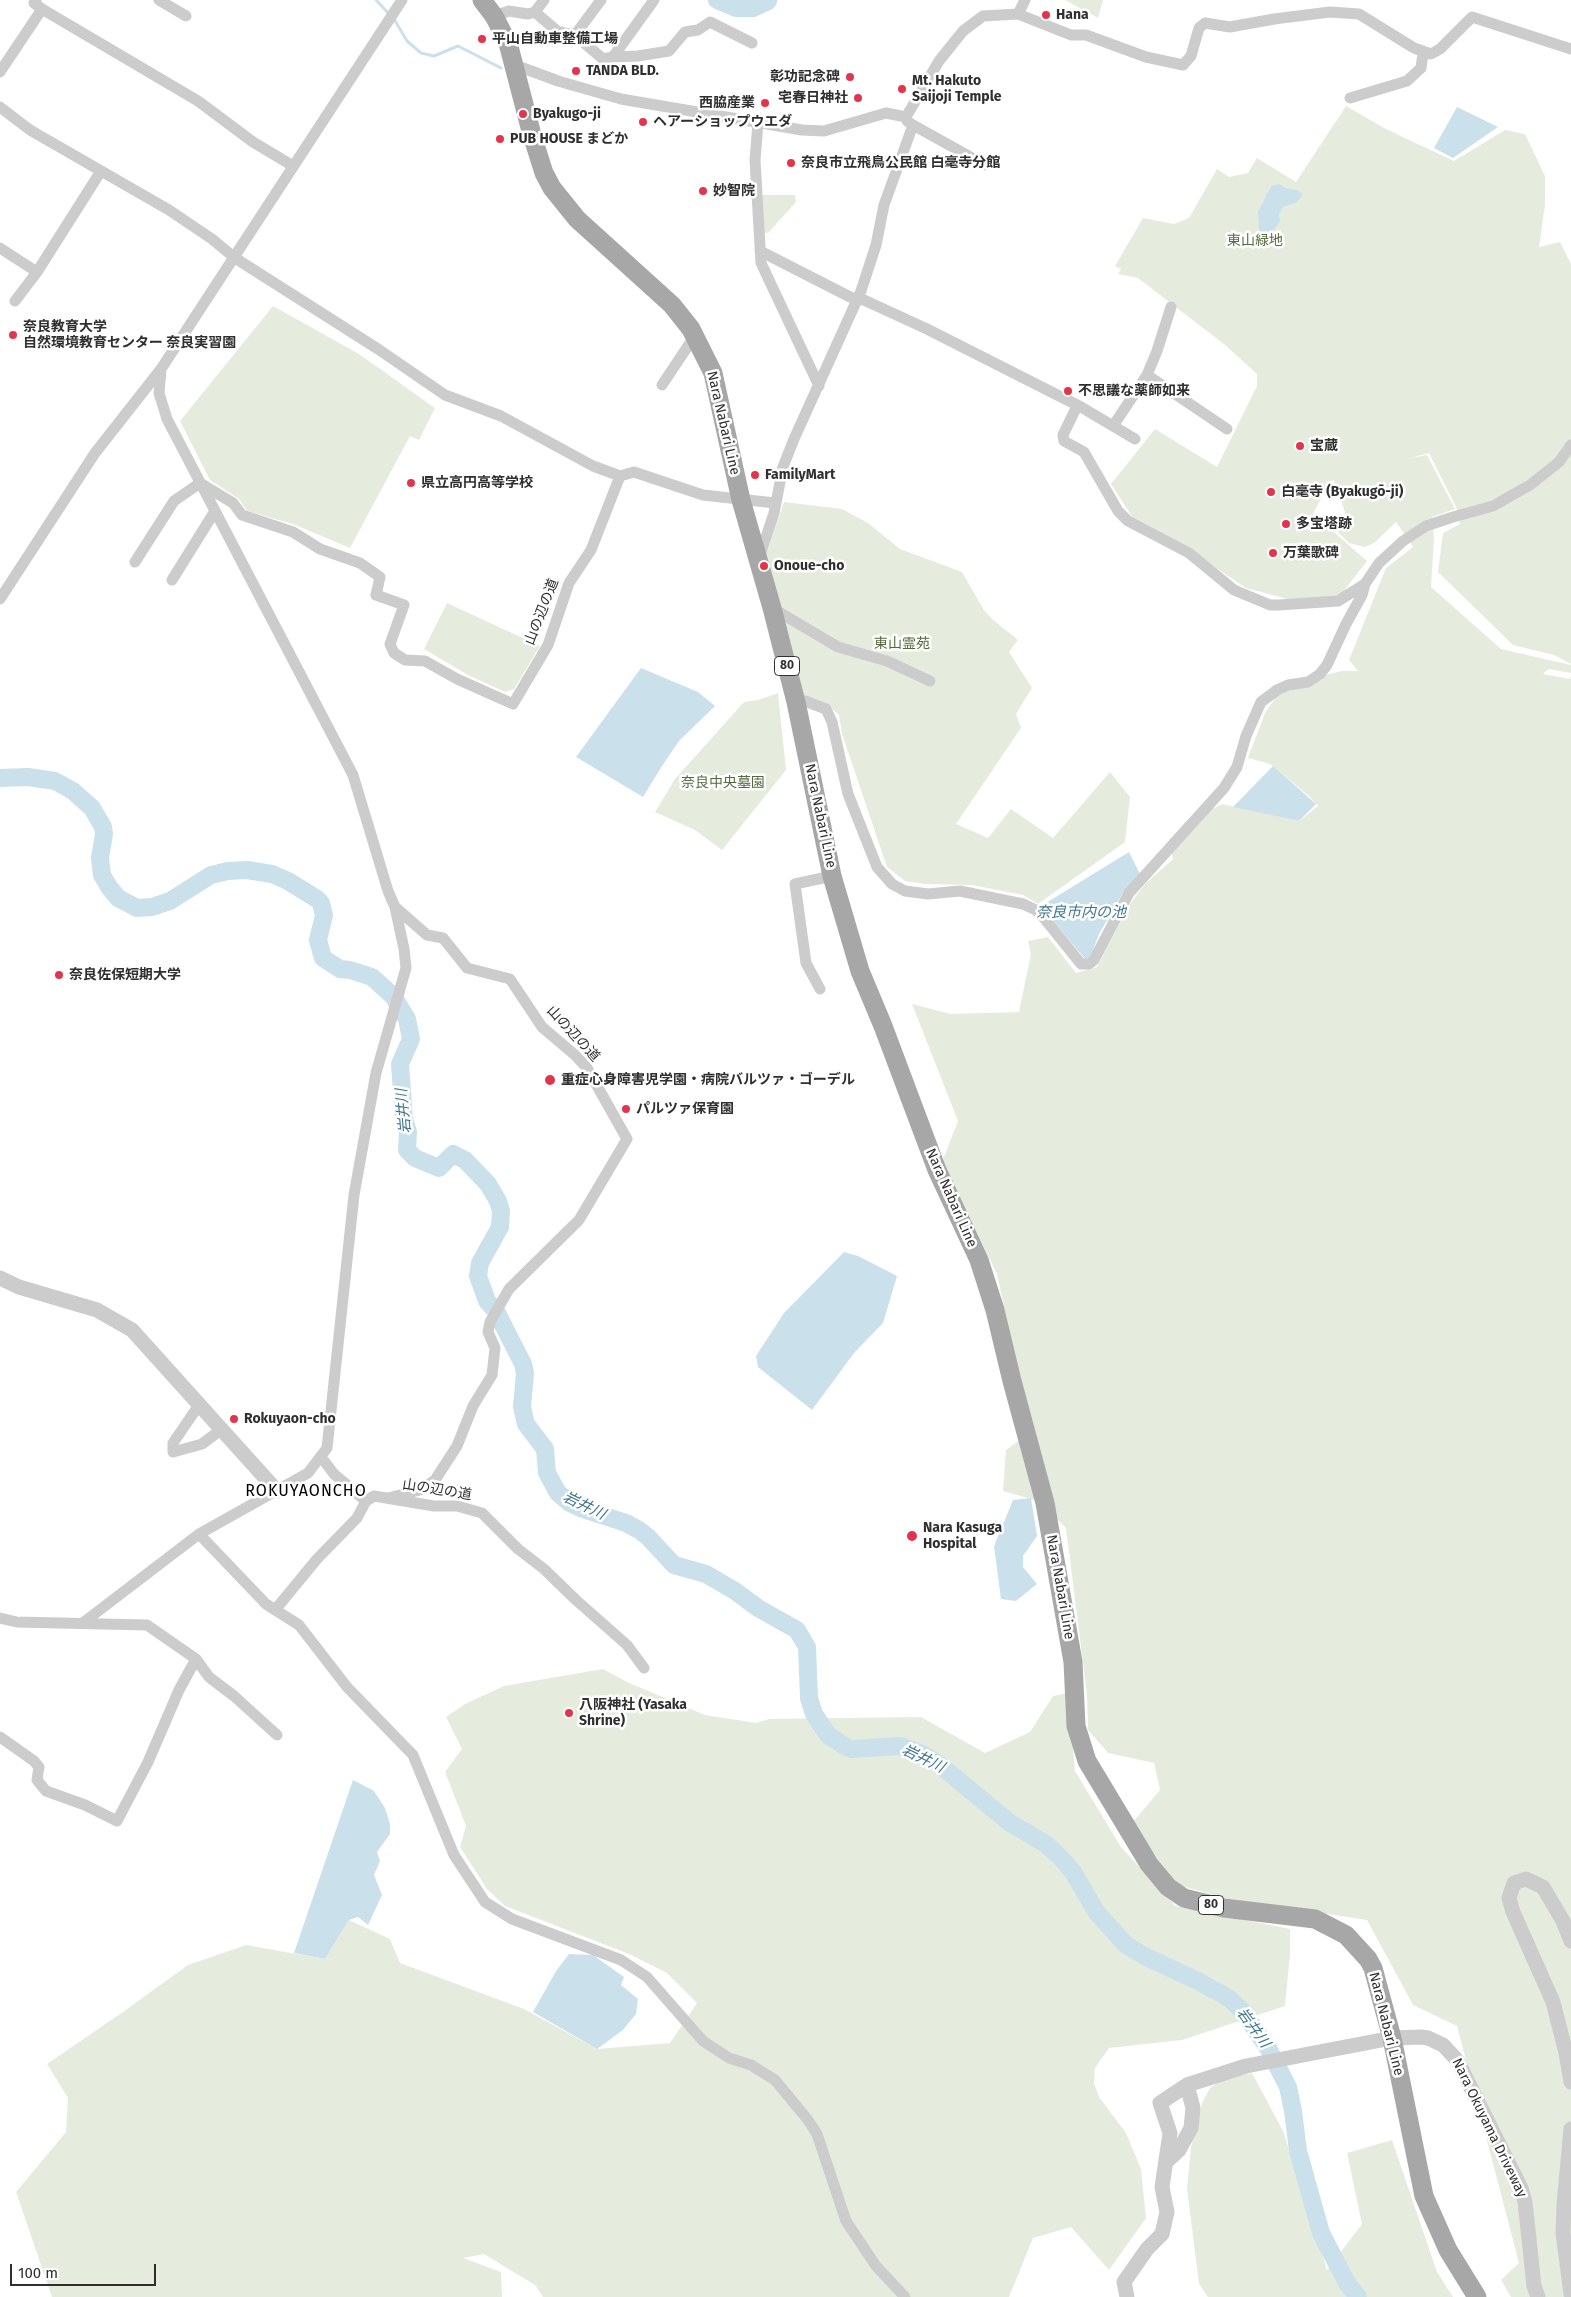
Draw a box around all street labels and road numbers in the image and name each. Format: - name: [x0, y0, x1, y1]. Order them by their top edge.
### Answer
- street label: Nara Nabari Line: [703, 369, 743, 477]
- street label: 山の辺の道: [522, 576, 562, 648]
- road number: 80: [774, 656, 800, 676]
- street label: Nara Nabari Line: [801, 762, 839, 870]
- street label: 山の辺の道: [543, 1003, 603, 1065]
- street label: Nara Nabari Line: [922, 1146, 980, 1250]
- street label: 山の辺の道: [401, 1476, 473, 1504]
- street label: Nara Nabari Line: [1043, 1533, 1077, 1641]
- road number: 80: [1198, 1896, 1224, 1914]
- street label: Nara Nabari Line: [1365, 1970, 1407, 2078]
- street label: Nara Okuyama Driveway: [1448, 2056, 1530, 2200]

